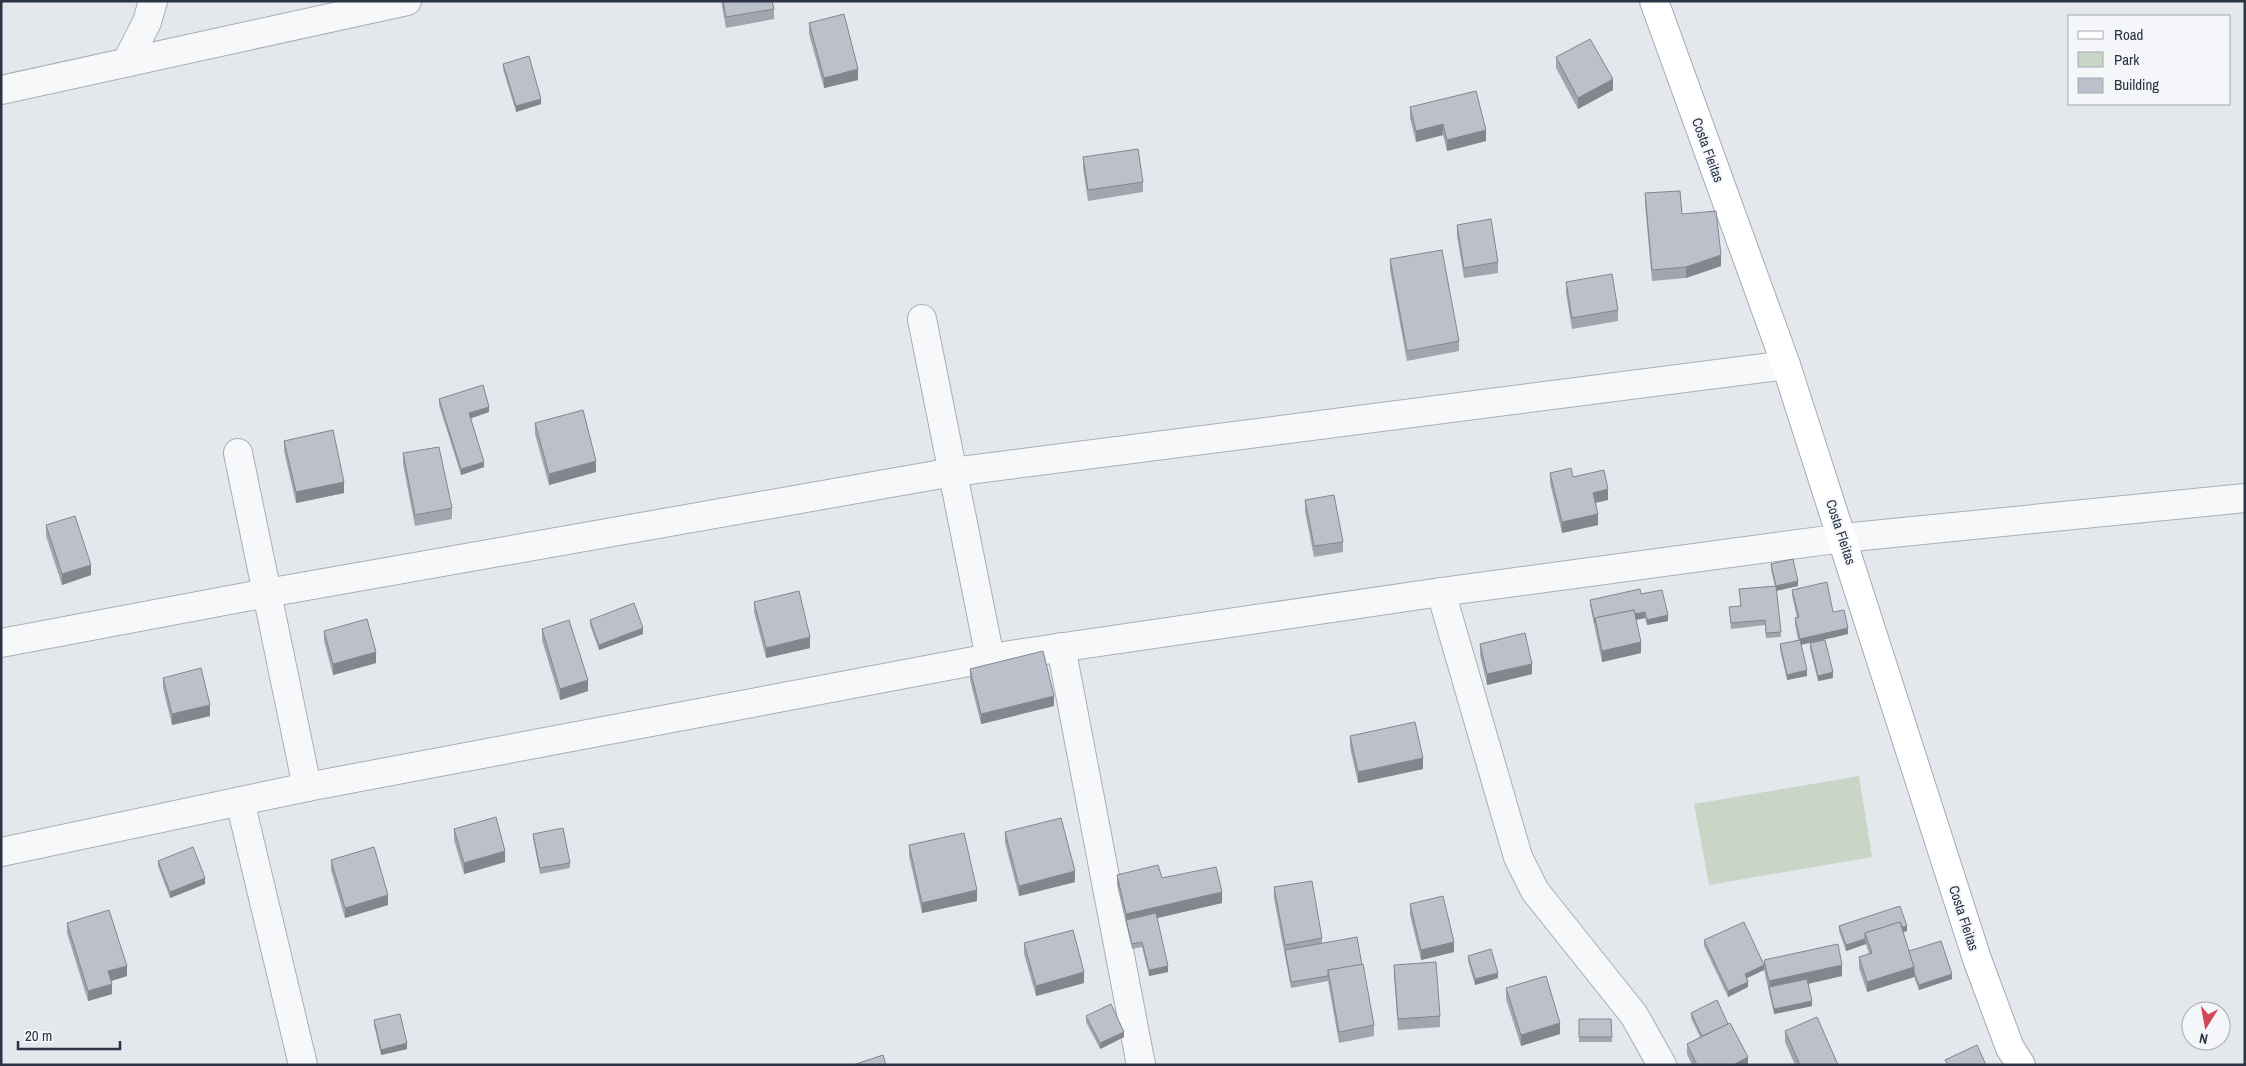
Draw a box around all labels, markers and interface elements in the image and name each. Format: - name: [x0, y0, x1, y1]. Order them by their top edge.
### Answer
- legend: [2068, 15, 2231, 105]
- text: Road: [2114, 24, 2143, 45]
- text: Park: [2114, 49, 2140, 70]
- text: Building: [2114, 74, 2159, 95]
- street label: Costa Fleitas: [1688, 115, 1728, 185]
- street label: Costa Fleitas: [1822, 497, 1860, 567]
- street label: Costa Fleitas: [1945, 883, 1983, 953]
- north arrow: [2181, 1001, 2231, 1051]
- scale bar: [18, 1018, 120, 1050]
- text: 20 m: [25, 1025, 52, 1046]
- text: N: [2198, 1029, 2209, 1048]

